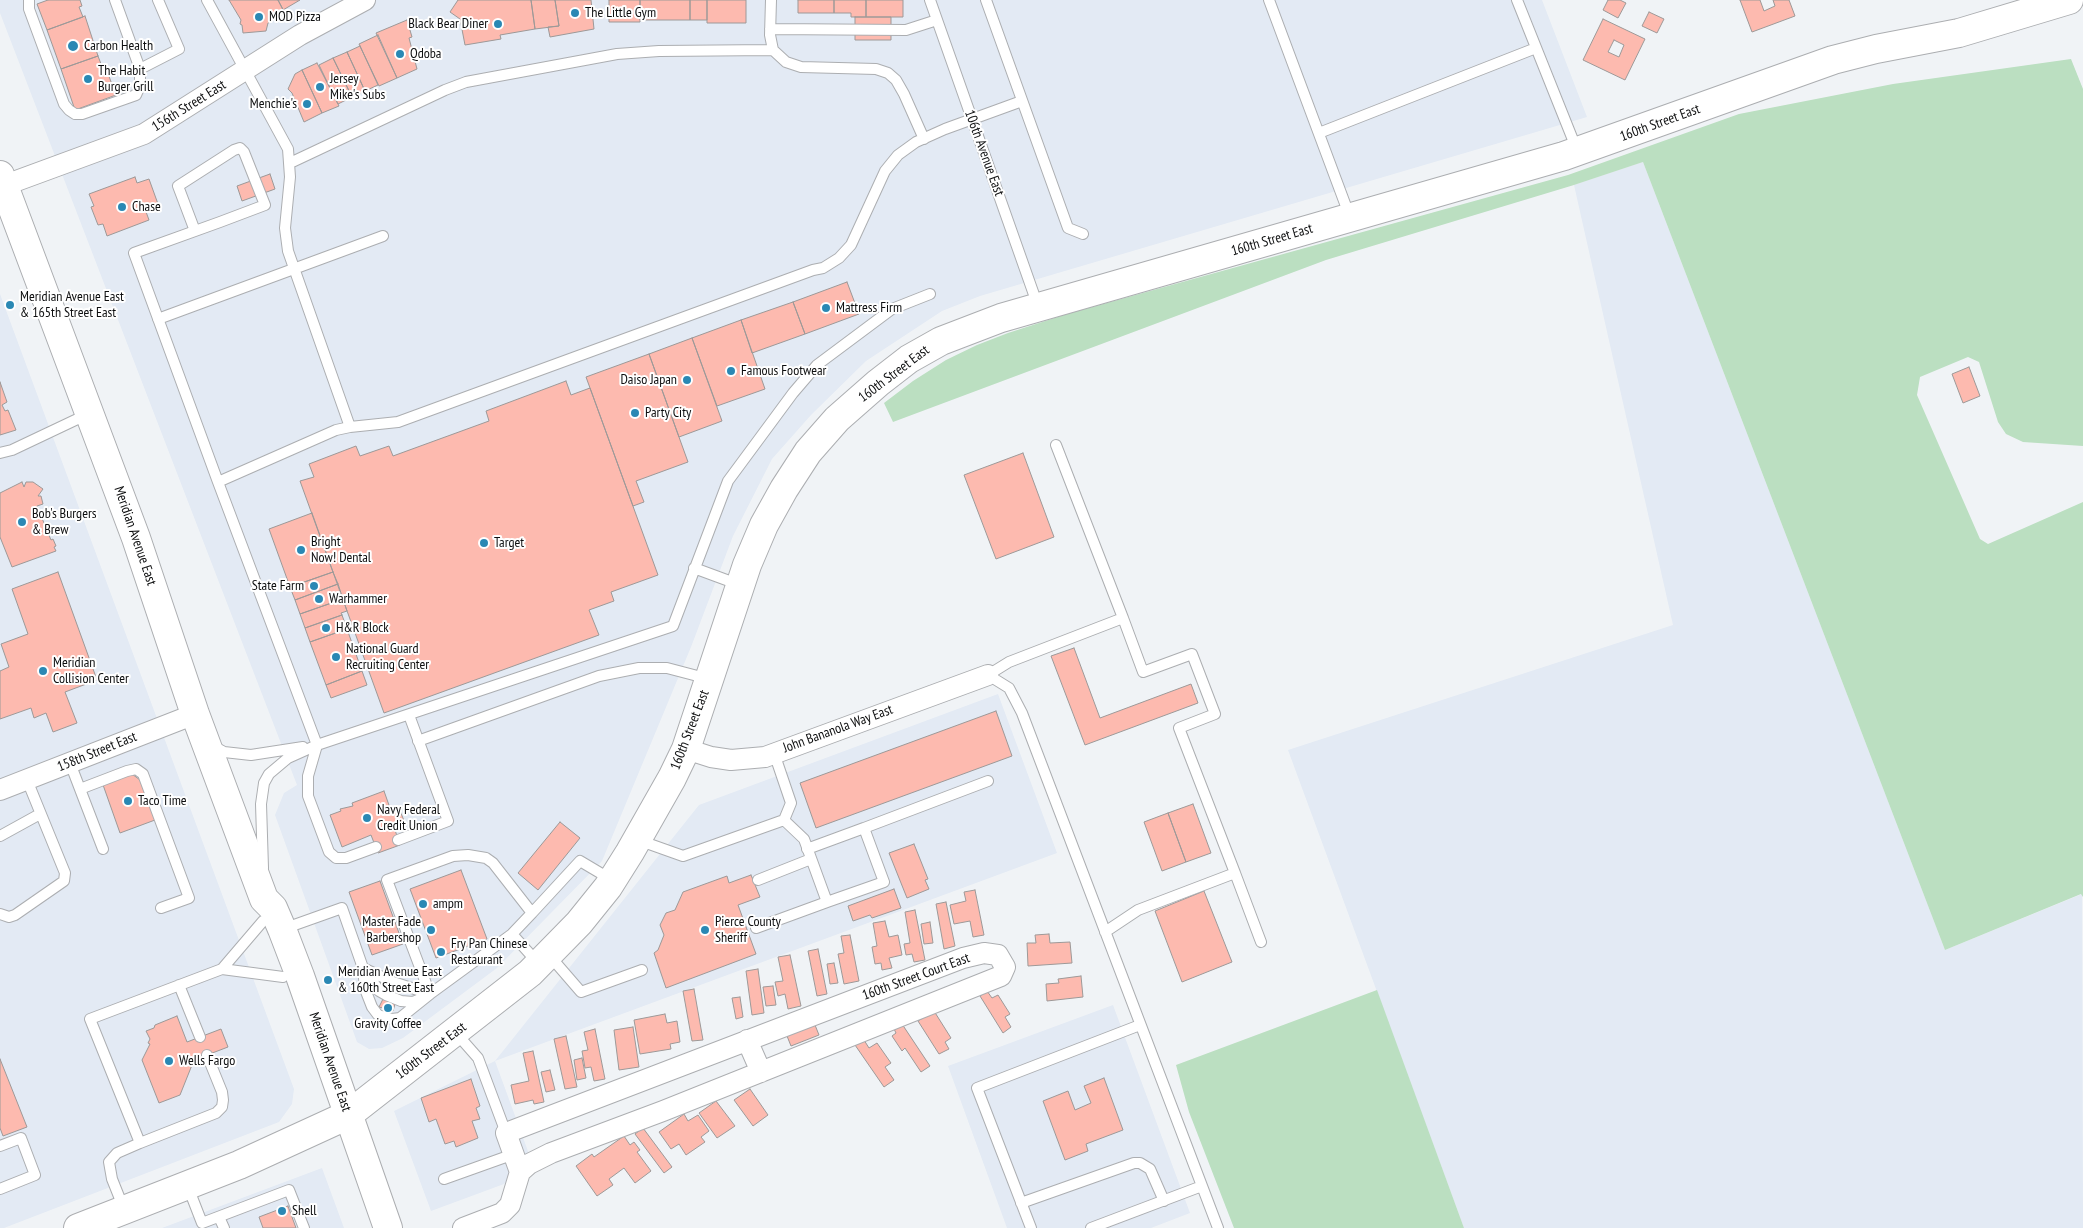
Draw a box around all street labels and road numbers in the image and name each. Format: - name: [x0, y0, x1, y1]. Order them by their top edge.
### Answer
- street label: 156th Street East: [149, 77, 229, 135]
- street label: 160th Street East: [1618, 101, 1702, 145]
- street label: 106th Avenue East: [961, 108, 1007, 198]
- street label: 160th Street East: [1229, 220, 1315, 260]
- street label: 160th Street East: [855, 342, 933, 406]
- street label: Meridian Avenue East: [110, 484, 160, 588]
- street label: 160th Street East: [667, 688, 713, 772]
- street label: John Bananola Way East: [781, 701, 895, 757]
- street label: 158th Street East: [55, 728, 139, 776]
- street label: 160th Street Court East: [860, 950, 972, 1004]
- street label: Meridian Avenue East: [305, 1010, 355, 1114]
- street label: 160th Street East: [392, 1019, 470, 1083]

